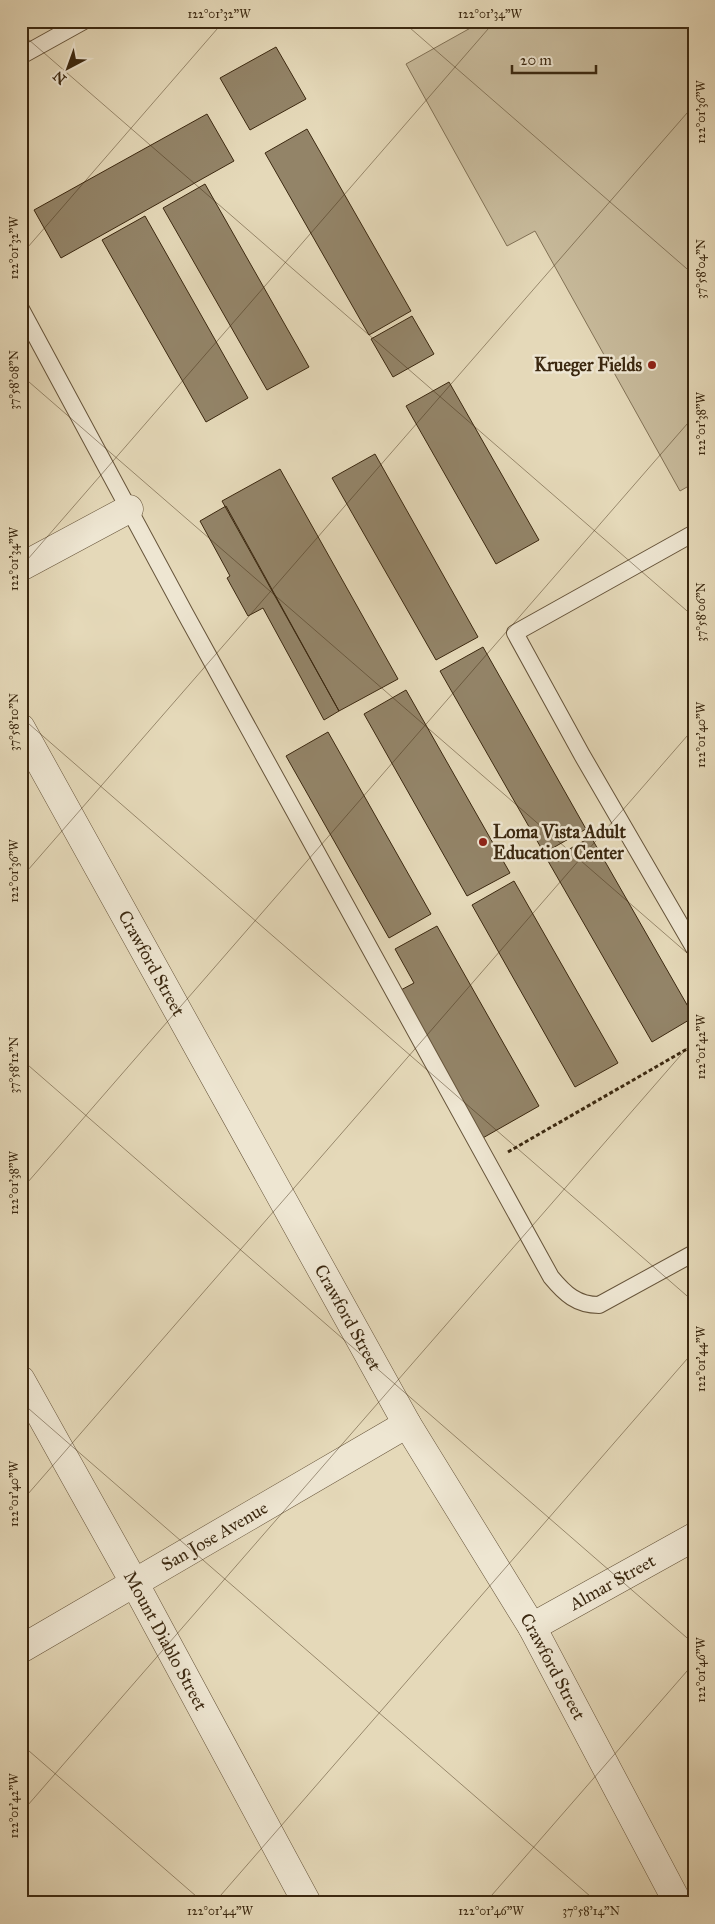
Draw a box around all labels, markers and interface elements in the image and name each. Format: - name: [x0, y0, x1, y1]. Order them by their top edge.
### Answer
- text: 122°01'32"W: [187, 7, 251, 21]
- text: 122°01'34"W: [458, 7, 523, 21]
- north arrow: [42, 42, 92, 92]
- scale bar: [512, 42, 596, 74]
- text: 20 m: [520, 51, 552, 69]
- text: N: [50, 67, 70, 88]
- text: 122°01'36"W: [694, 80, 708, 144]
- text: 122°01'32"W: [7, 216, 21, 280]
- text: 37°58'04"N: [694, 239, 708, 299]
- text: 37°58'08"N: [7, 350, 21, 410]
- place label: Krueger Fields: [534, 354, 642, 377]
- marker: Krueger Fields: [646, 359, 658, 371]
- text: 122°01'38"W: [694, 392, 708, 456]
- text: 122°01'34"W: [7, 526, 21, 591]
- text: 37°58'06"N: [694, 582, 708, 642]
- text: 37°58'10"N: [7, 693, 21, 751]
- text: 122°01'40"W: [694, 701, 708, 768]
- place label: Loma Vista Adult Education Center: [493, 821, 626, 864]
- marker: Loma Vista Adult Education Center: [477, 836, 489, 848]
- text: 122°01'36"W: [7, 839, 21, 903]
- street label: Crawford Street: [113, 906, 190, 1021]
- text: 122°01'42"W: [694, 1014, 708, 1080]
- text: 37°58'12"N: [7, 1037, 21, 1093]
- text: 122°01'38"W: [7, 1151, 21, 1215]
- street label: Crawford Street: [310, 1261, 386, 1375]
- text: 122°01'44"W: [694, 1325, 708, 1392]
- text: 122°01'40"W: [7, 1460, 21, 1527]
- street label: San Jose Avenue: [157, 1497, 272, 1576]
- street label: Almar Street: [565, 1549, 660, 1616]
- street label: Mount Diablo Street: [119, 1567, 212, 1715]
- street label: Crawford Street: [515, 1609, 590, 1724]
- text: 122°01'46"W: [694, 1637, 708, 1703]
- text: 122°01'42"W: [7, 1773, 21, 1839]
- text: 122°01'44"W: [187, 1904, 254, 1918]
- text: 122°01'46"W: [458, 1904, 524, 1918]
- text: 37°58'14"N: [562, 1904, 620, 1918]

